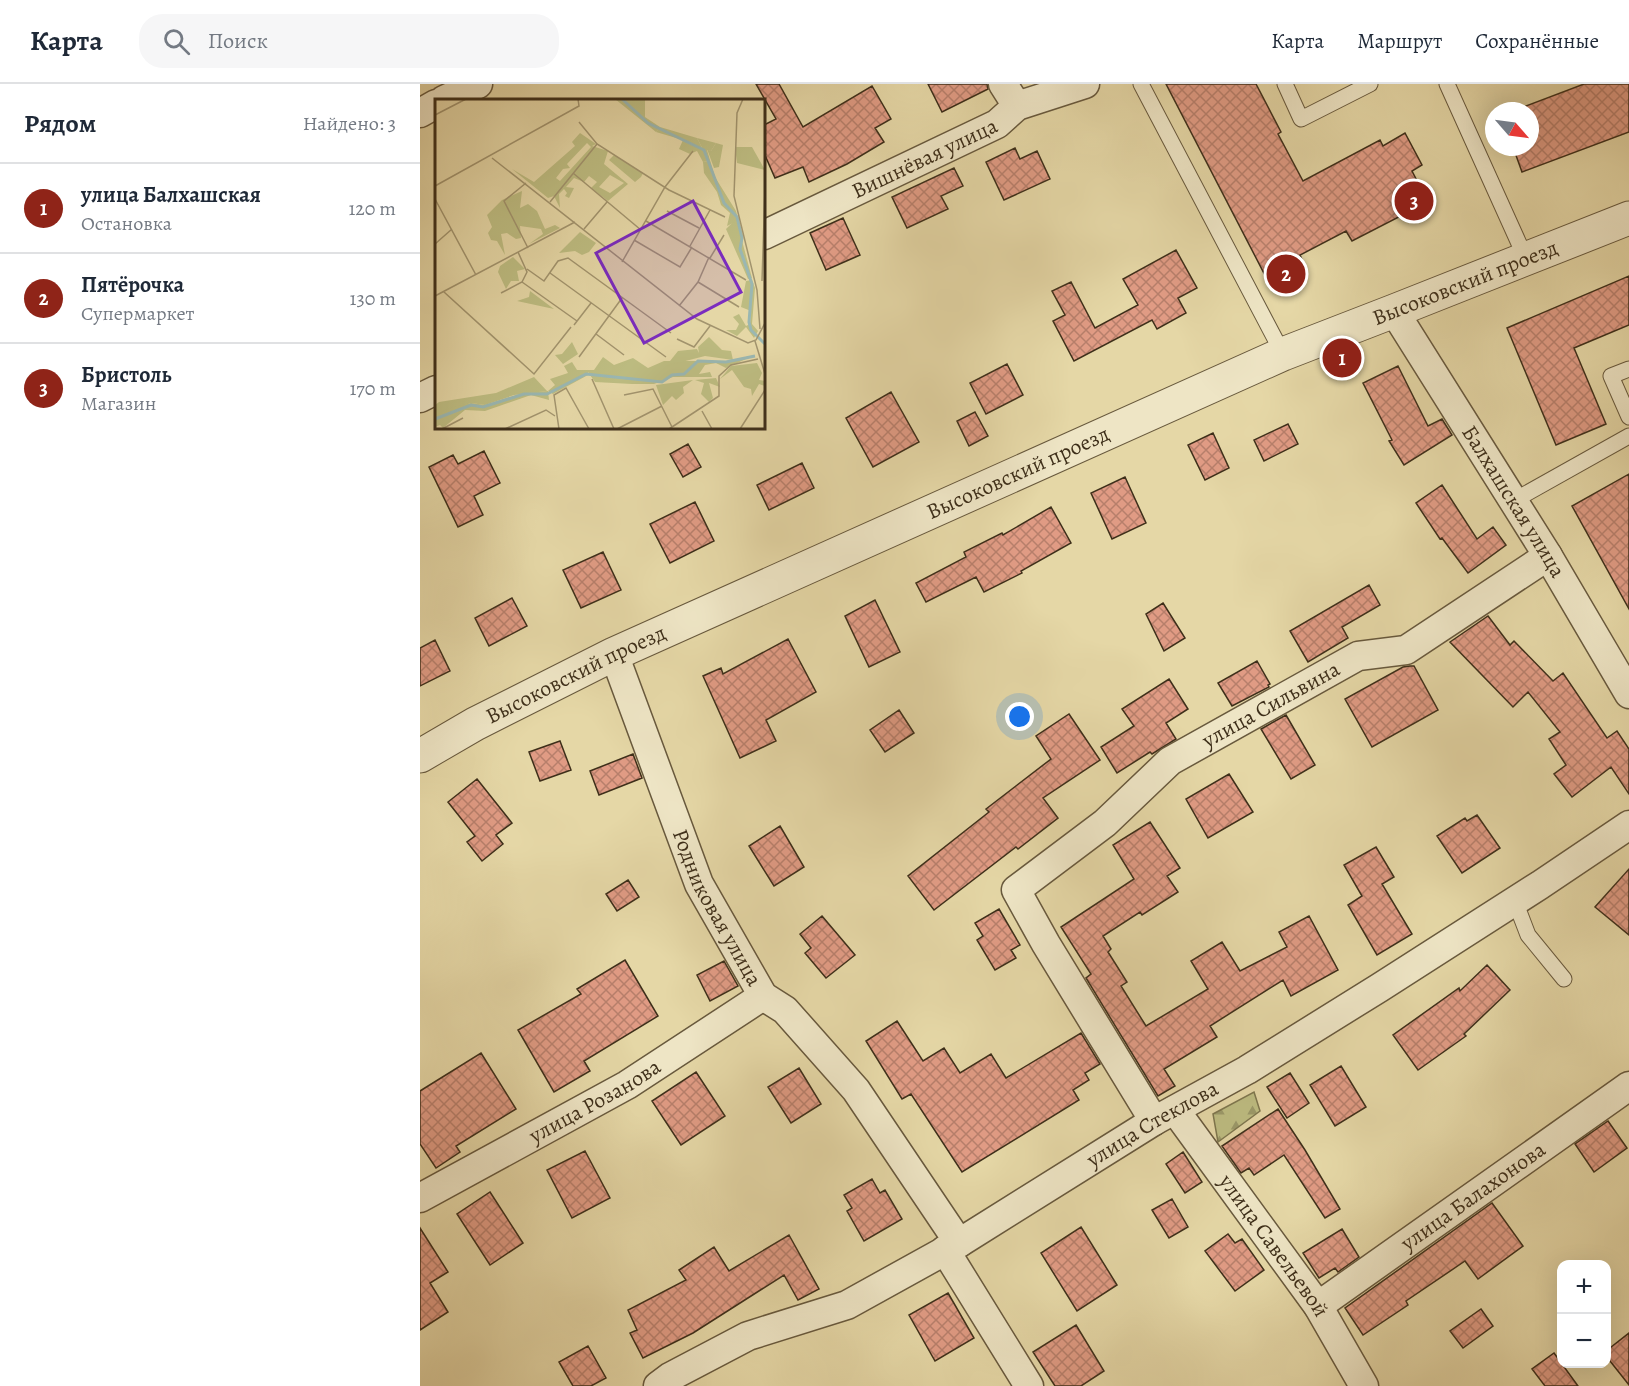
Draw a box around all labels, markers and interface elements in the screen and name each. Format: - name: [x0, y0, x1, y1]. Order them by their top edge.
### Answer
- search box: [139, 14, 559, 68]
- text: Карта: [30, 22, 103, 60]
- icon: search: [160, 25, 193, 58]
- text: Поиск: [208, 26, 268, 56]
- text: Карта: [1271, 27, 1324, 55]
- text: Маршрут: [1357, 27, 1442, 55]
- text: Сохранённые: [1475, 27, 1599, 55]
- inset map: [435, 99, 765, 429]
- north arrow: [1485, 102, 1539, 156]
- text: Рядом: [24, 106, 96, 141]
- text: Найдено: 3: [303, 110, 396, 137]
- street label: Вишнёвая улица: [847, 110, 1003, 206]
- pin: 3: [1394, 178, 1434, 224]
- text: улица Балхашская: [81, 180, 261, 210]
- text: 1: [40, 195, 47, 222]
- text: 120 m: [348, 195, 396, 222]
- text: Остановка: [81, 210, 172, 237]
- street label: Высоковский проезд: [1368, 233, 1563, 333]
- pin: 2: [1266, 252, 1306, 297]
- text: Пятёрочка: [81, 270, 184, 300]
- text: 2: [39, 285, 48, 312]
- text: 130 m: [350, 285, 396, 312]
- text: Супермаркет: [81, 300, 195, 327]
- pin: 1: [1322, 336, 1362, 380]
- text: Бристоль: [81, 360, 172, 390]
- text: 3: [39, 375, 48, 402]
- text: 170 m: [350, 375, 396, 402]
- text: Магазин: [81, 390, 156, 417]
- street label: Высоковский проезд: [922, 419, 1114, 527]
- street label: Балхашская улица: [1455, 420, 1573, 584]
- street label: Высоковский проезд: [481, 618, 671, 731]
- street label: улица Сильвина: [1196, 654, 1346, 756]
- your location: [1005, 702, 1034, 731]
- street label: Родниковая улица: [665, 825, 770, 992]
- street label: улица Розанова: [523, 1051, 667, 1151]
- street label: улица Стеклова: [1080, 1073, 1224, 1175]
- street label: улица Балахонова: [1394, 1134, 1552, 1258]
- street label: улица Савельевой: [1211, 1167, 1336, 1323]
- map controls: [1557, 1260, 1611, 1368]
- button: +: [1557, 1260, 1611, 1314]
- button: −: [1557, 1314, 1611, 1368]

